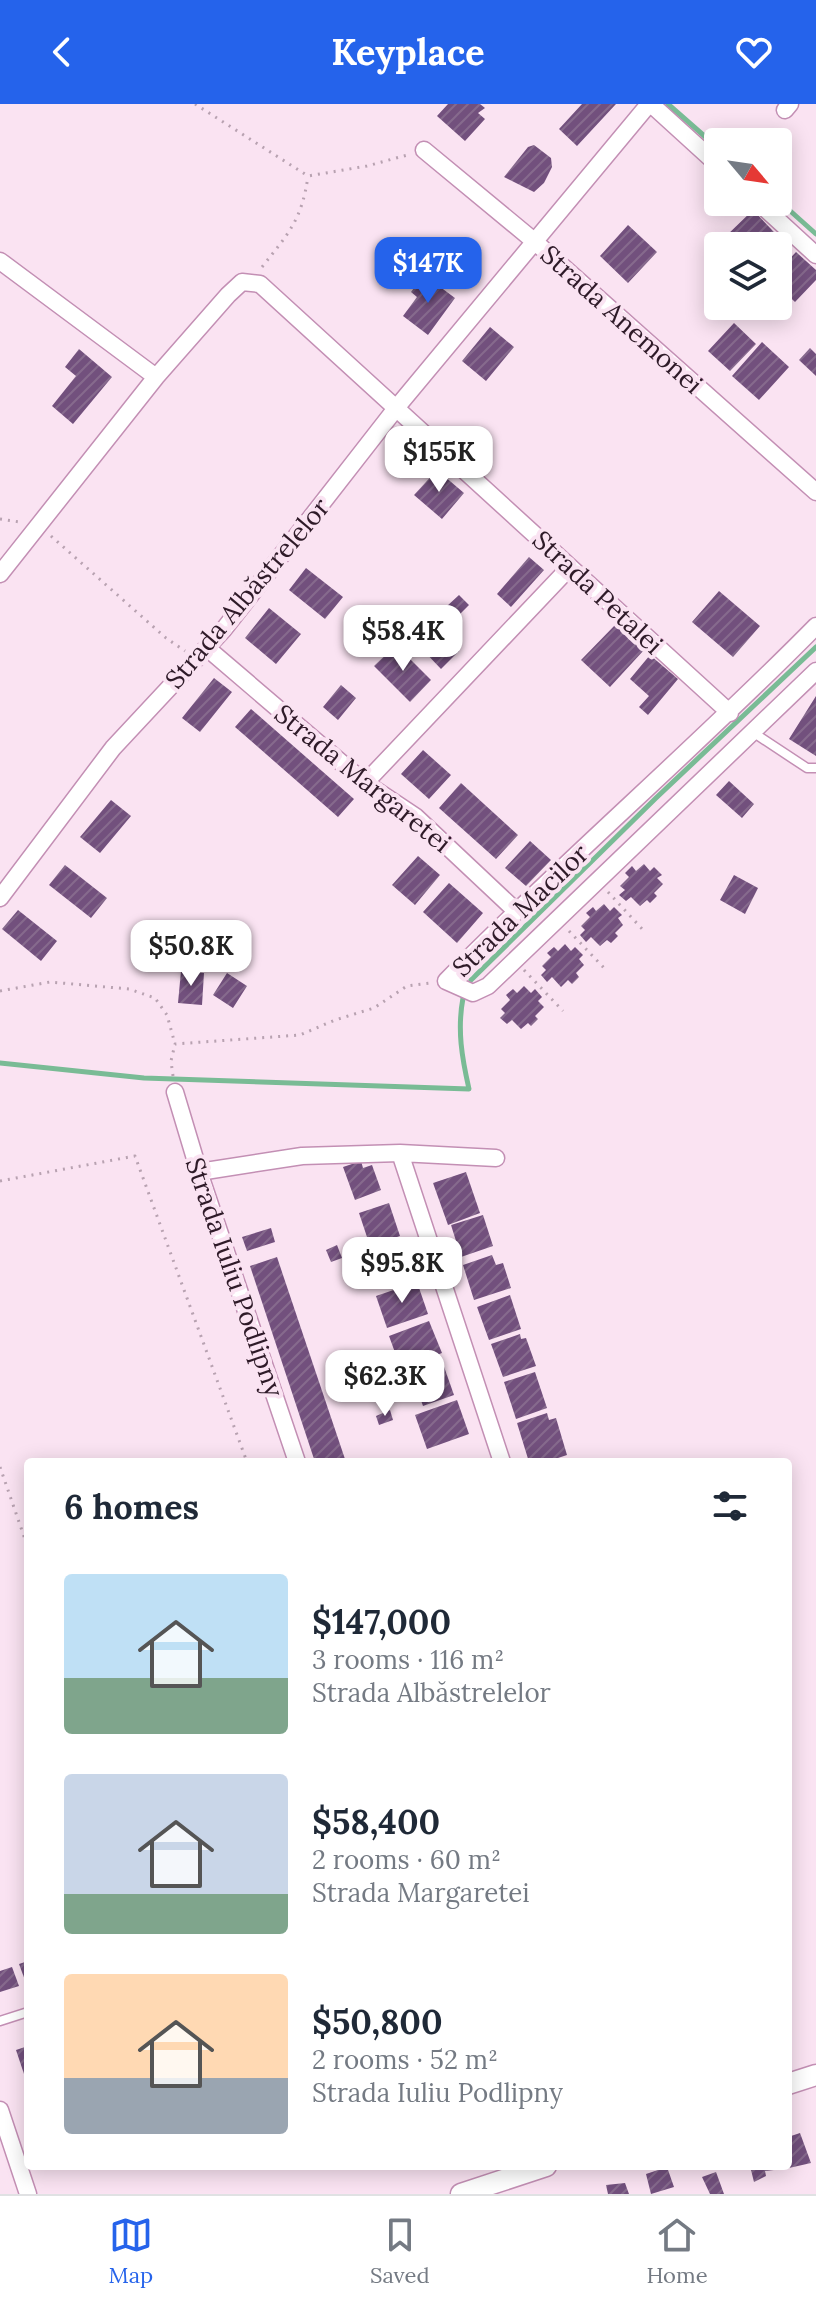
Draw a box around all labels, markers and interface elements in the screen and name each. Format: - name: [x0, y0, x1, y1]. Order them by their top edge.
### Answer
- text: Keyplace: [331, 29, 485, 75]
- icon: back: [40, 30, 84, 74]
- icon: heart: [732, 30, 776, 74]
- north arrow: [704, 128, 792, 216]
- map controls: [704, 128, 792, 320]
- button: layers: [704, 232, 792, 320]
- pin: $147K: [372, 237, 484, 305]
- street label: Strada Anemonei: [534, 238, 710, 400]
- text: $147K: [393, 246, 463, 279]
- pin: $155K: [383, 426, 495, 494]
- text: $155K: [403, 435, 475, 468]
- street label: Strada Albăstrelelor: [158, 490, 337, 695]
- street label: Strada Petalei: [526, 523, 670, 661]
- pin: $58.4K: [338, 605, 468, 673]
- text: $58.4K: [362, 614, 445, 647]
- street label: Strada Margaretei: [268, 697, 458, 859]
- street label: Strada Macilor: [445, 836, 596, 983]
- pin: $50.8K: [126, 920, 256, 988]
- text: $50.8K: [149, 929, 233, 962]
- street label: Strada Iuliu Podlipny: [179, 1153, 292, 1401]
- pin: $95.8K: [337, 1237, 467, 1305]
- text: $95.8K: [360, 1246, 444, 1279]
- pin: $62.3K: [320, 1350, 450, 1418]
- text: $62.3K: [343, 1359, 427, 1392]
- icon: filters: [708, 1484, 752, 1528]
- text: 6 homes: [64, 1485, 199, 1528]
- text: $147,000: [312, 1600, 451, 1643]
- icon: home: [128, 1606, 224, 1702]
- text: 3 rooms · 116 m²: [312, 1643, 504, 1676]
- text: Strada Albăstrelelor: [312, 1676, 551, 1709]
- text: $58,400: [312, 1800, 440, 1843]
- icon: home: [128, 1806, 224, 1902]
- text: 2 rooms · 60 m²: [312, 1843, 501, 1876]
- text: Strada Margaretei: [312, 1876, 530, 1909]
- text: $50,800: [312, 2000, 443, 2043]
- icon: home: [128, 2006, 224, 2102]
- text: 2 rooms · 52 m²: [312, 2043, 498, 2076]
- text: Strada Iuliu Podlipny: [312, 2076, 563, 2109]
- tab: Map: [108, 2213, 153, 2289]
- tab: Saved: [370, 2213, 430, 2289]
- tab: Home: [646, 2213, 708, 2289]

